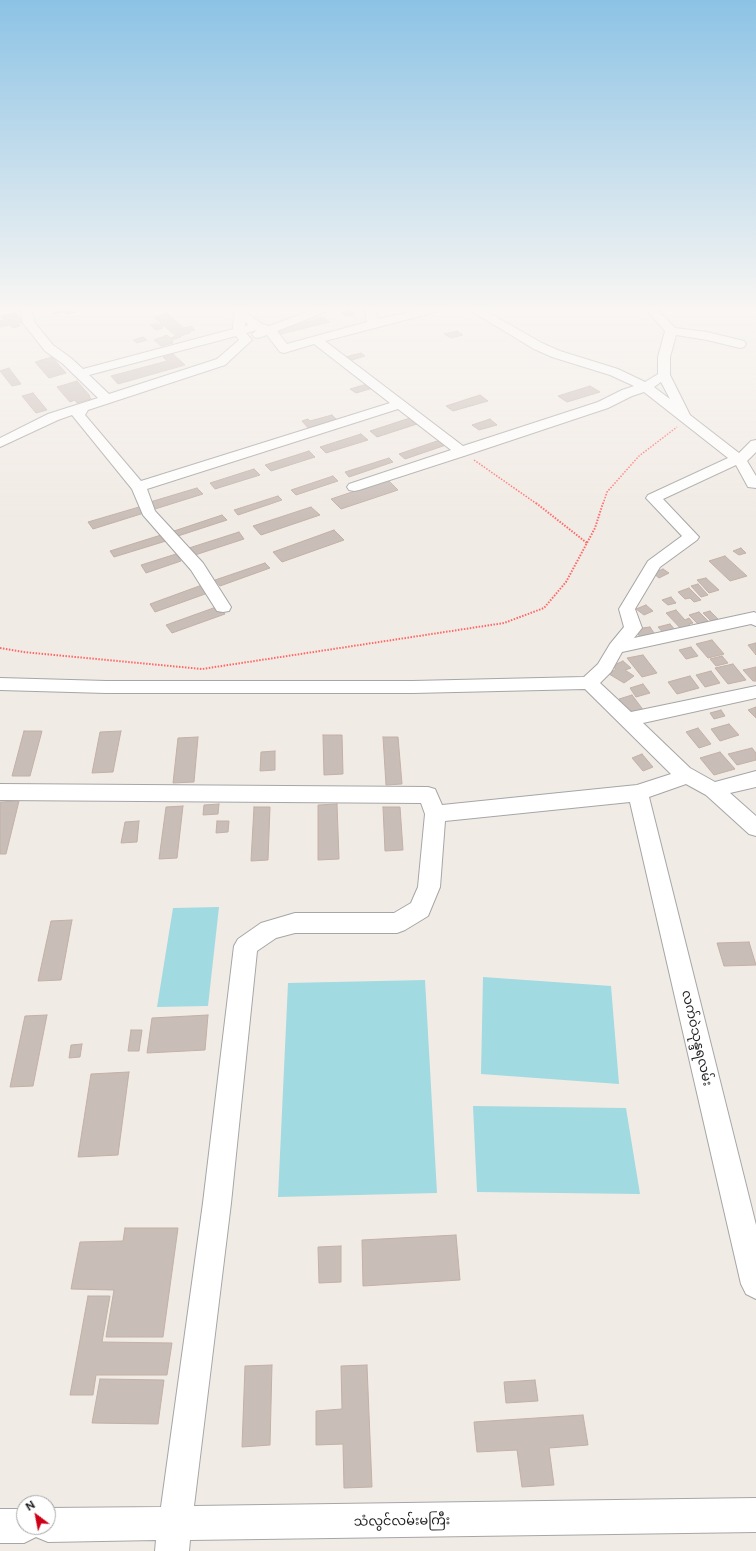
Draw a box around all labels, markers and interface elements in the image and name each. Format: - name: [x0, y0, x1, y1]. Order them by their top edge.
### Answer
- street label: လက်ဝဲသုန္ဒရလမ်း: [678, 989, 716, 1087]
- north arrow: [16, 1495, 56, 1535]
- text: N: [23, 1498, 37, 1513]
- street label: သံလွင်လမ်းမကြီး: [354, 1512, 450, 1530]

